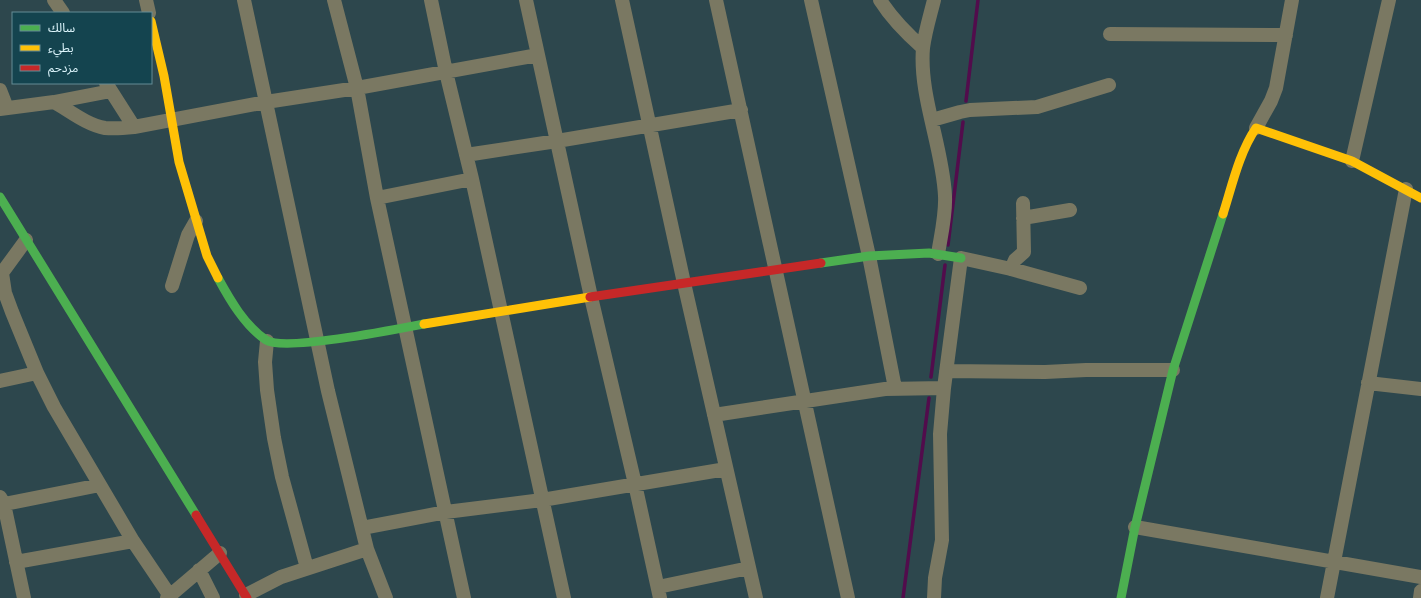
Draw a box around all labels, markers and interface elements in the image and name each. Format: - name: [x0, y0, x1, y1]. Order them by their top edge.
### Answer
- legend: [12, 12, 152, 84]
- text: سالك: [48, 21, 75, 35]
- text: بطيء: [48, 41, 74, 58]
- text: مزدحم: [48, 61, 78, 77]

